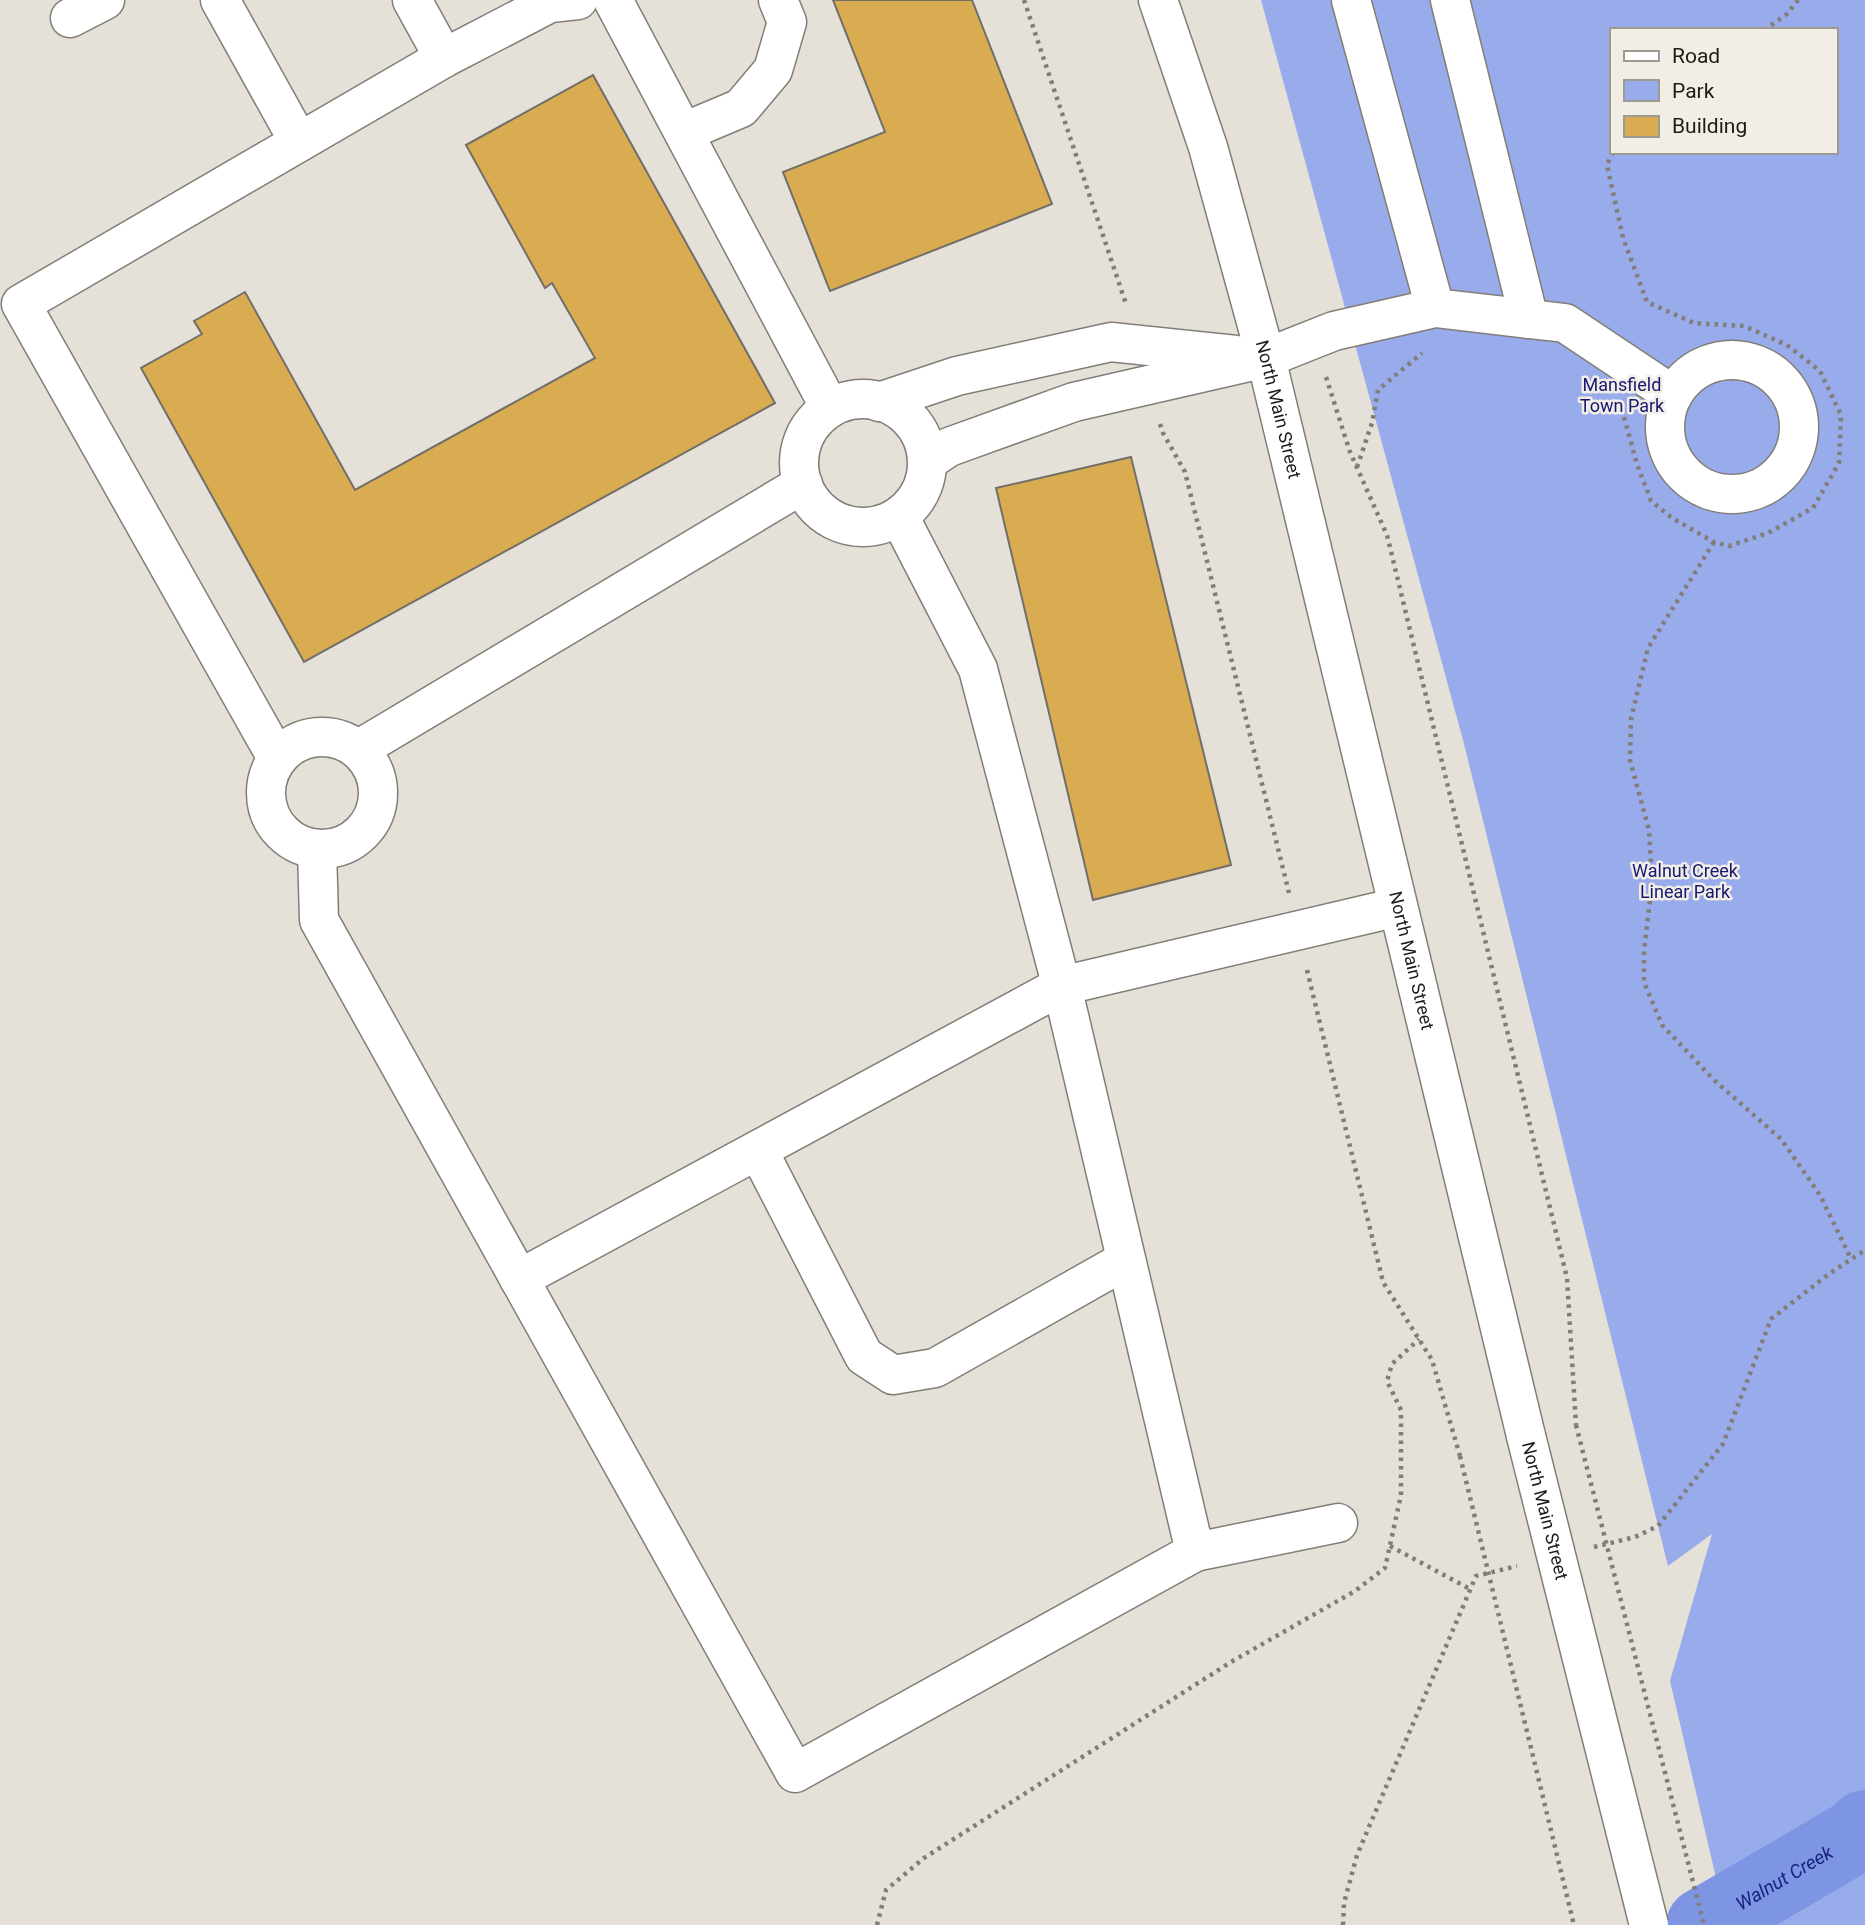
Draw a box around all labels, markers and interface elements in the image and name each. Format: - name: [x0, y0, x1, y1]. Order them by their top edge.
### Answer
- legend: [1610, 28, 1837, 154]
- text: Road: [1672, 44, 1720, 68]
- text: Park: [1672, 79, 1715, 103]
- text: Building: [1672, 114, 1747, 138]
- street label: North Main Street: [1252, 338, 1306, 481]
- park label: Mansfield Town Park: [1580, 374, 1665, 416]
- park label: Walnut Creek Linear Park: [1632, 860, 1739, 902]
- street label: North Main Street: [1385, 889, 1439, 1032]
- street label: North Main Street: [1518, 1439, 1573, 1582]
- water label: Walnut Creek: [1732, 1840, 1838, 1915]

